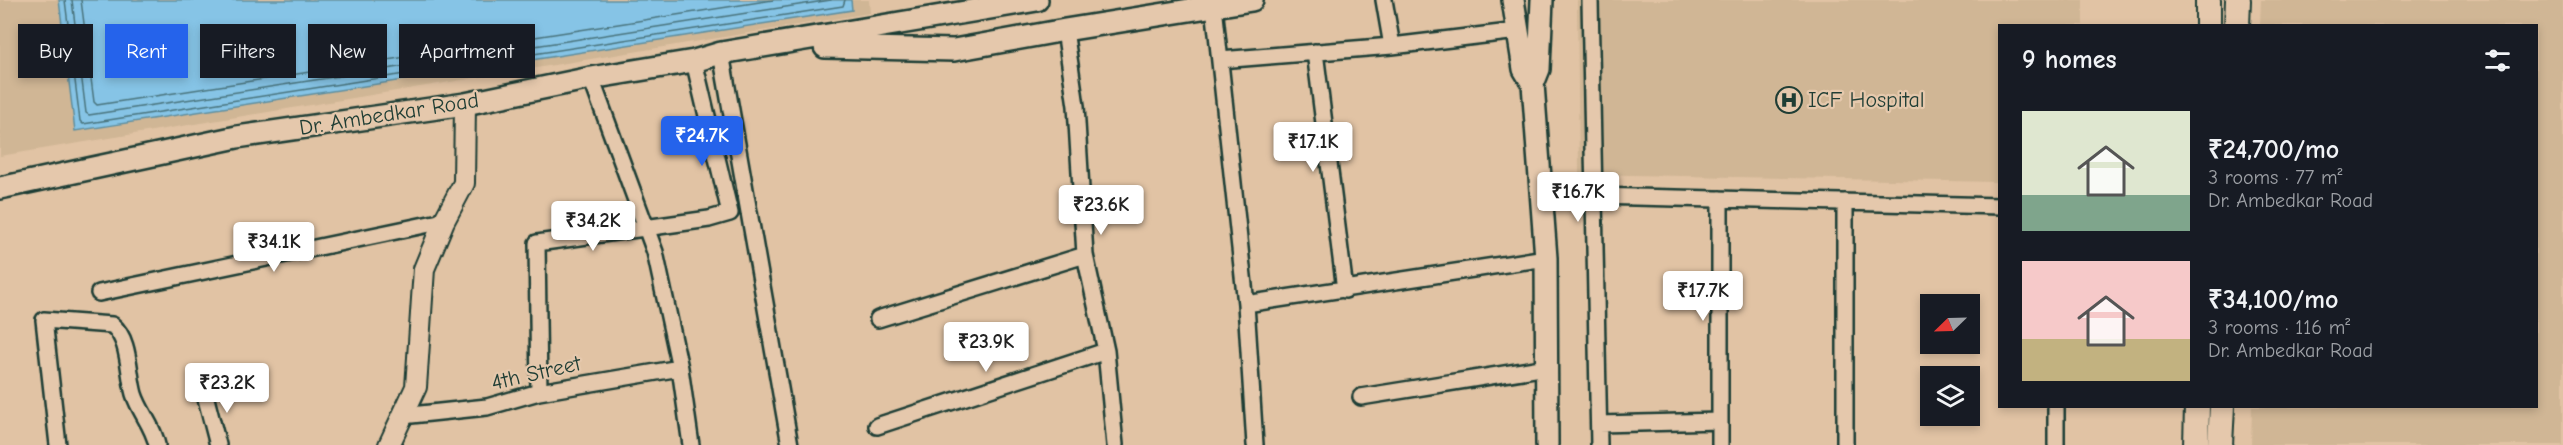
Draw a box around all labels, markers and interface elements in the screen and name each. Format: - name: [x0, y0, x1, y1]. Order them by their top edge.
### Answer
- chip: Buy: [18, 24, 93, 78]
- chip: Rent: [105, 24, 188, 78]
- chip: Filters: [200, 24, 296, 78]
- chip: New: [308, 24, 387, 78]
- chip: Apartment: [399, 24, 535, 78]
- icon: filters: [2481, 44, 2514, 77]
- text: 9 homes: [2022, 45, 2117, 75]
- hospital icon: ICF Hospital: [1774, 85, 1804, 115]
- street label: Dr. Ambedkar Road: [297, 87, 481, 141]
- place label: ICF Hospital: [1808, 87, 1925, 113]
- pin: ₹24.7K: [653, 116, 751, 167]
- pin: ₹17.1K: [1264, 122, 1362, 173]
- text: ₹24.7K: [675, 124, 729, 147]
- text: ₹17.1K: [1287, 130, 1339, 153]
- icon: home: [2070, 135, 2142, 207]
- text: ₹24,700/mo: [2208, 135, 2339, 165]
- text: 3 rooms · 77 m²: [2208, 166, 2342, 189]
- pin: ₹16.7K: [1529, 172, 1627, 223]
- text: ₹16.7K: [1551, 180, 1605, 203]
- pin: ₹23.6K: [1052, 185, 1150, 236]
- text: Dr. Ambedkar Road: [2208, 189, 2373, 212]
- text: ₹23.6K: [1073, 193, 1129, 216]
- pin: ₹34.2K: [544, 201, 642, 252]
- text: ₹34.2K: [565, 209, 621, 232]
- pin: ₹34.1K: [225, 222, 323, 273]
- text: ₹34.1K: [247, 230, 301, 253]
- pin: ₹17.7K: [1654, 271, 1752, 322]
- text: ₹17.7K: [1677, 279, 1729, 302]
- icon: home: [2070, 285, 2142, 357]
- text: ₹34,100/mo: [2208, 285, 2338, 315]
- north arrow: [1920, 294, 1980, 354]
- map controls: [1920, 294, 1980, 426]
- text: 3 rooms · 116 m²: [2208, 316, 2350, 339]
- pin: ₹23.9K: [937, 322, 1035, 373]
- text: ₹23.9K: [958, 330, 1014, 353]
- text: Dr. Ambedkar Road: [2208, 339, 2373, 362]
- street label: 4th Street: [489, 350, 584, 396]
- pin: ₹23.2K: [178, 363, 276, 414]
- button: layers: [1920, 366, 1980, 426]
- text: ₹23.2K: [199, 371, 255, 394]

